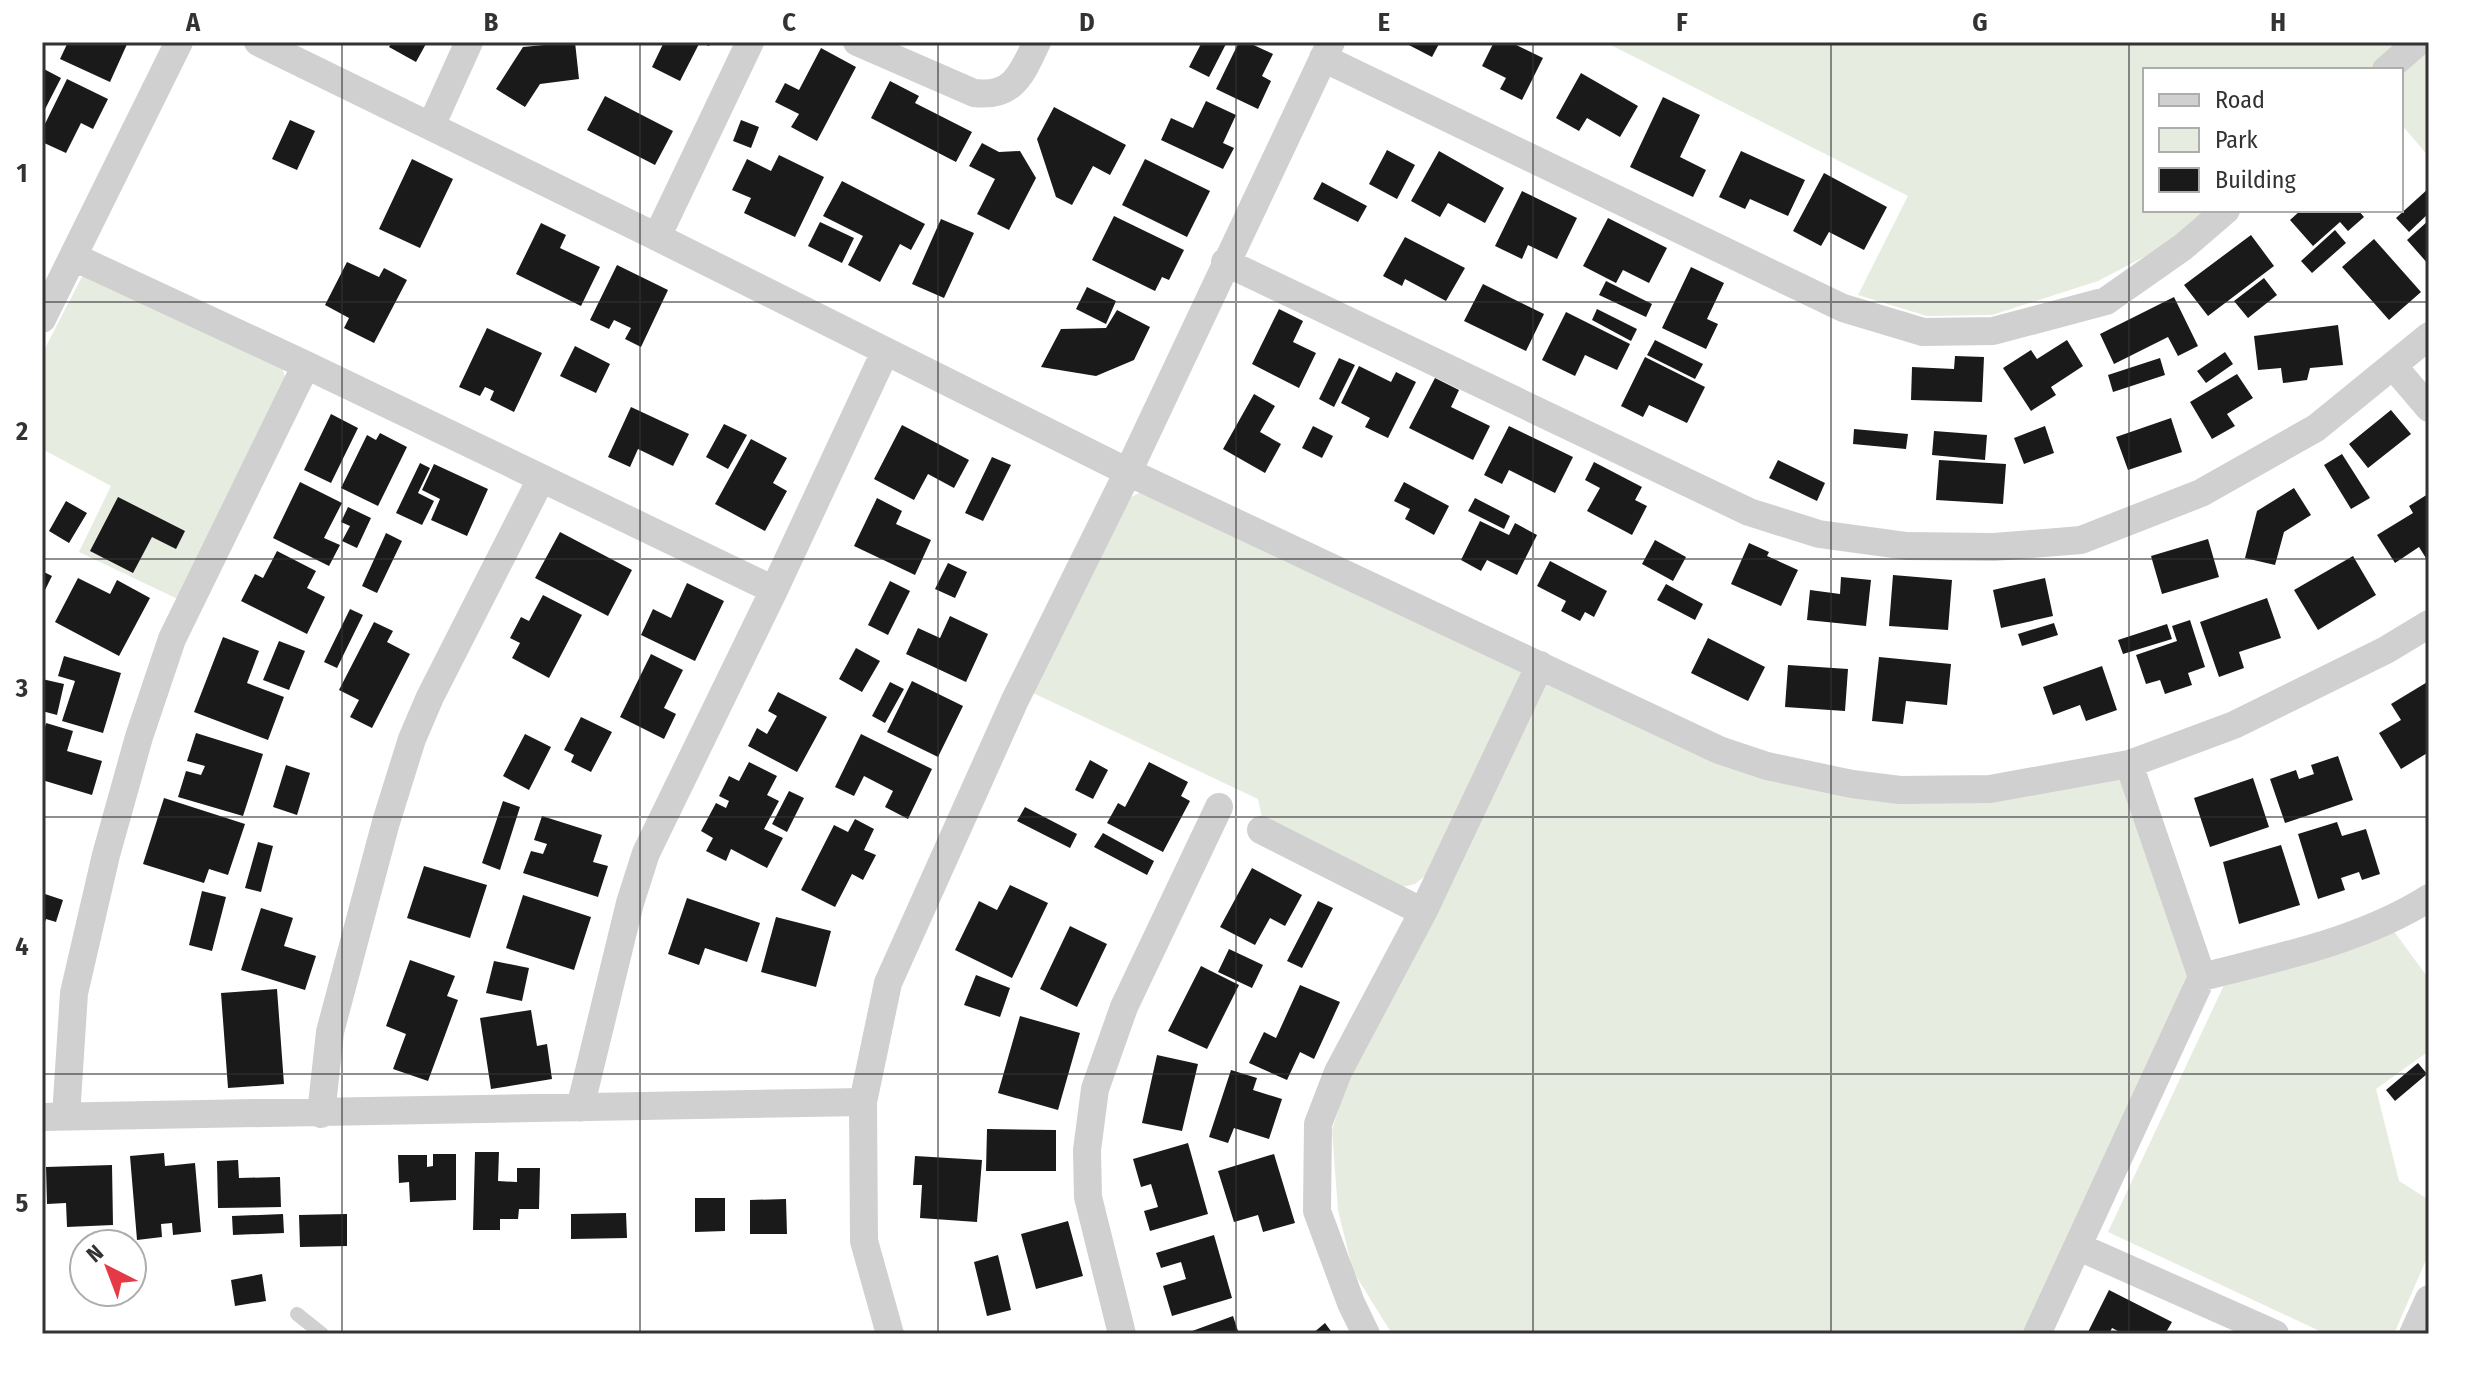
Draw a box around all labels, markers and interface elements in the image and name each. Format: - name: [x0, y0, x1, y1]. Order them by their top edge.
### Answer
- text: A: [185, 7, 201, 38]
- text: B: [484, 7, 499, 38]
- text: C: [782, 7, 796, 38]
- text: D: [1079, 7, 1095, 38]
- text: E: [1378, 7, 1390, 38]
- text: F: [1676, 7, 1688, 38]
- text: G: [1972, 7, 1988, 38]
- text: H: [2270, 7, 2286, 38]
- legend: [2143, 68, 2403, 212]
- text: Road: [2215, 86, 2265, 114]
- text: Park: [2215, 126, 2258, 154]
- text: 1: [17, 158, 28, 189]
- text: Building: [2215, 166, 2297, 194]
- text: 2: [15, 416, 28, 447]
- text: 3: [15, 673, 28, 704]
- text: 4: [15, 931, 29, 962]
- text: 5: [16, 1188, 29, 1219]
- north arrow: [68, 1228, 148, 1308]
- text: N: [81, 1239, 109, 1268]

